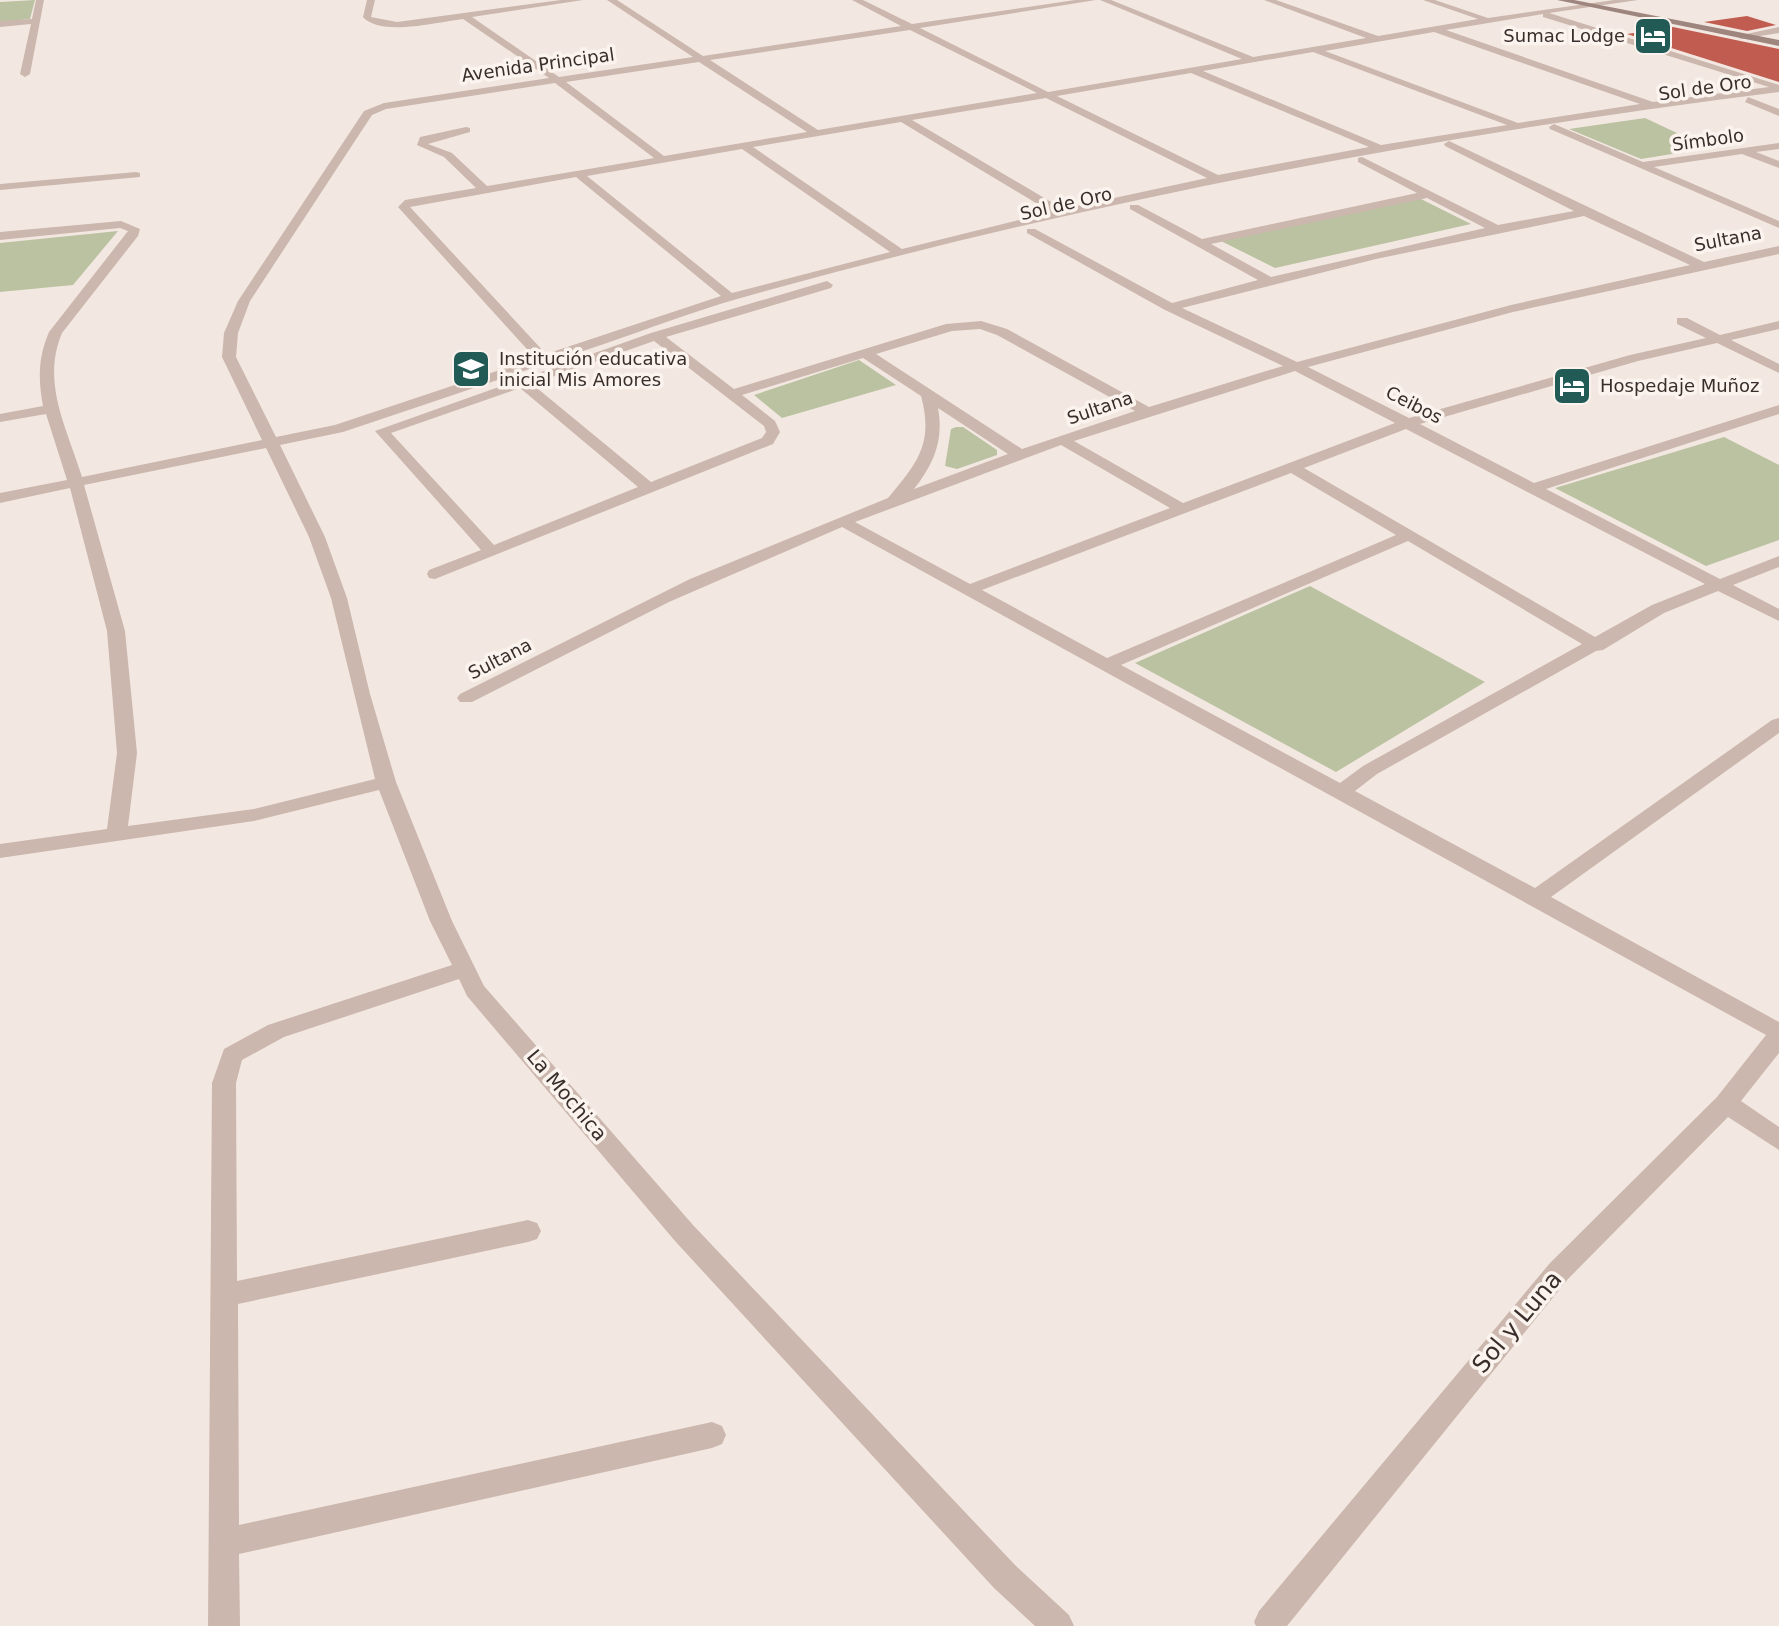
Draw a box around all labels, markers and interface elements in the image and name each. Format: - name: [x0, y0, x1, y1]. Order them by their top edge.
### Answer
- hotel icon: Sumac Lodge: [1632, 15, 1674, 57]
- place label: Sumac Lodge: [1503, 25, 1625, 46]
- street label: Avenida Principal: [460, 43, 616, 86]
- street label: Sol de Oro: [1657, 71, 1753, 104]
- street label: Símbolo: [1671, 124, 1745, 155]
- street label: Sol de Oro: [1018, 183, 1114, 224]
- street label: Sultana: [1692, 222, 1763, 255]
- school or university icon: Institución educativa inicial Mis Amores: [450, 348, 492, 390]
- place label: Institución educativa inicial Mis Amores: [499, 348, 687, 390]
- hotel icon: Hospedaje Muñoz: [1551, 365, 1593, 407]
- place label: Hospedaje Muñoz: [1600, 375, 1760, 396]
- street label: Ceibos: [1383, 381, 1446, 428]
- street label: Sultana: [1064, 386, 1136, 429]
- street label: Sultana: [465, 634, 535, 683]
- street label: La Mochica: [522, 1044, 612, 1146]
- street label: Sol y Luna: [1466, 1265, 1568, 1379]

